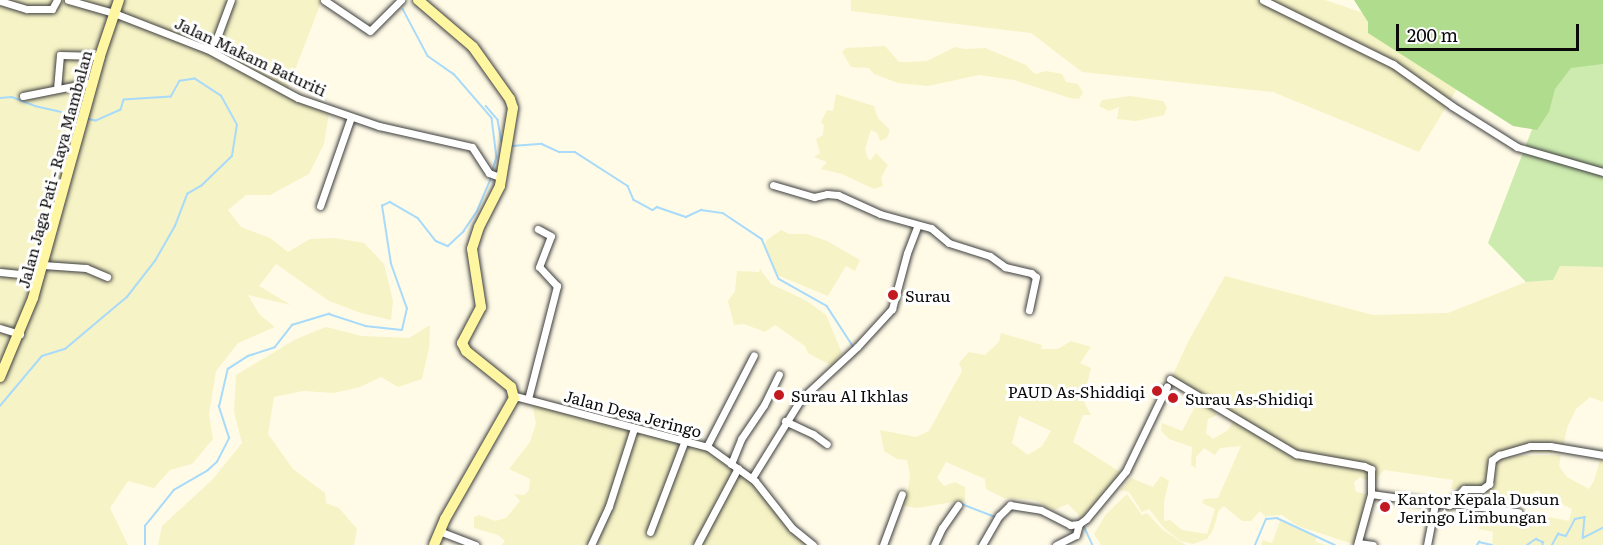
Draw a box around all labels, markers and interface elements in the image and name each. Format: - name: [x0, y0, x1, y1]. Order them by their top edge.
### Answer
- street label: Jalan Makam Baturiti: [172, 12, 330, 100]
- scale bar: [1399, 12, 1582, 50]
- text: 200 m: [1407, 21, 1458, 48]
- street label: Jalan Jaga Pati - Raya Mambalan: [13, 48, 95, 290]
- place label: Surau: [905, 285, 950, 305]
- marker: Surau: [886, 288, 900, 302]
- place label: PAUD As-Shiddiqi: [1008, 381, 1145, 401]
- marker: PAUD As-Shiddiqi: [1150, 384, 1164, 398]
- street label: Jalan Desa Jeringo: [562, 385, 704, 441]
- place label: Surau Al Ikhlas: [791, 385, 908, 405]
- marker: Surau Al Ikhlas: [772, 388, 786, 402]
- place label: Surau As-Shidiqi: [1185, 388, 1313, 408]
- marker: Surau As-Shidiqi: [1166, 391, 1180, 405]
- place label: Kantor Kepala Dusun Jeringo Limbungan: [1397, 488, 1560, 526]
- marker: Kantor Kepala Dusun Jeringo Limbungan: [1378, 500, 1392, 514]

